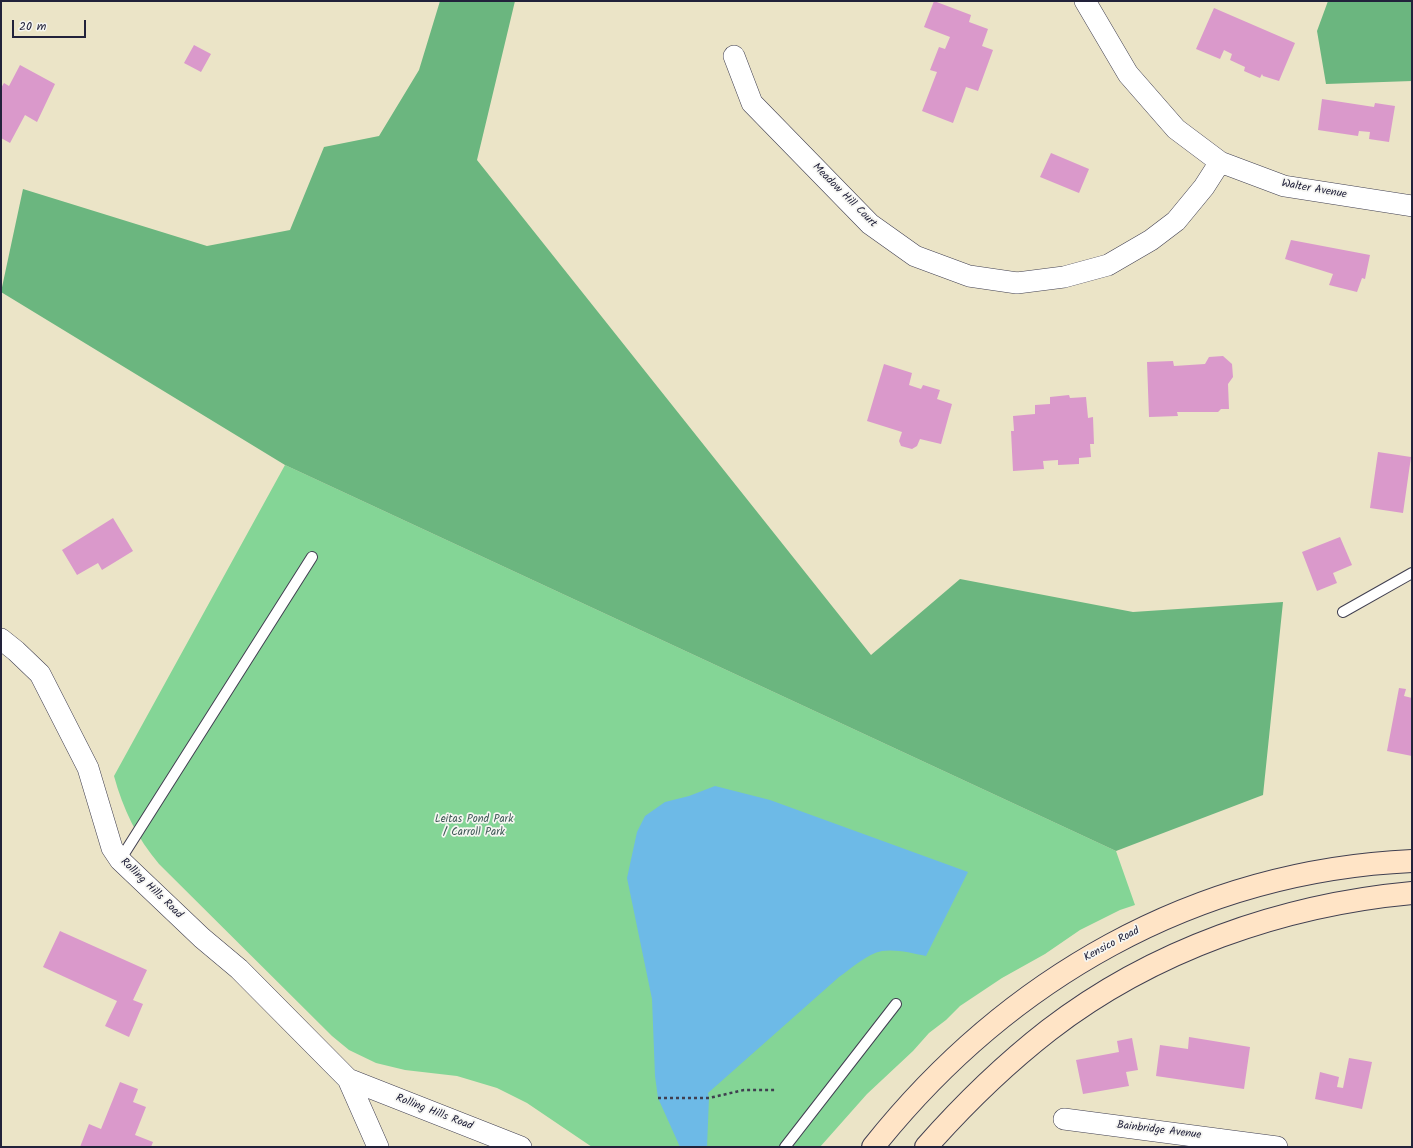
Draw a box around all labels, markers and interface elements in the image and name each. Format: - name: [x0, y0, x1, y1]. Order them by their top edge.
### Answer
- scale bar: [14, 12, 88, 38]
- text: 20 m: [19, 17, 46, 36]
- street label: Meadow Hill Court: [809, 161, 879, 231]
- street label: Walter Avenue: [1280, 178, 1348, 202]
- park label: Leitas Pond Park / Carroll Park: [435, 813, 513, 839]
- street label: Rolling Hills Road: [117, 856, 185, 922]
- street label: Kensico Road: [1082, 925, 1142, 965]
- street label: Rolling Hills Road: [394, 1092, 474, 1134]
- street label: Bainbridge Avenue: [1116, 1119, 1202, 1143]

